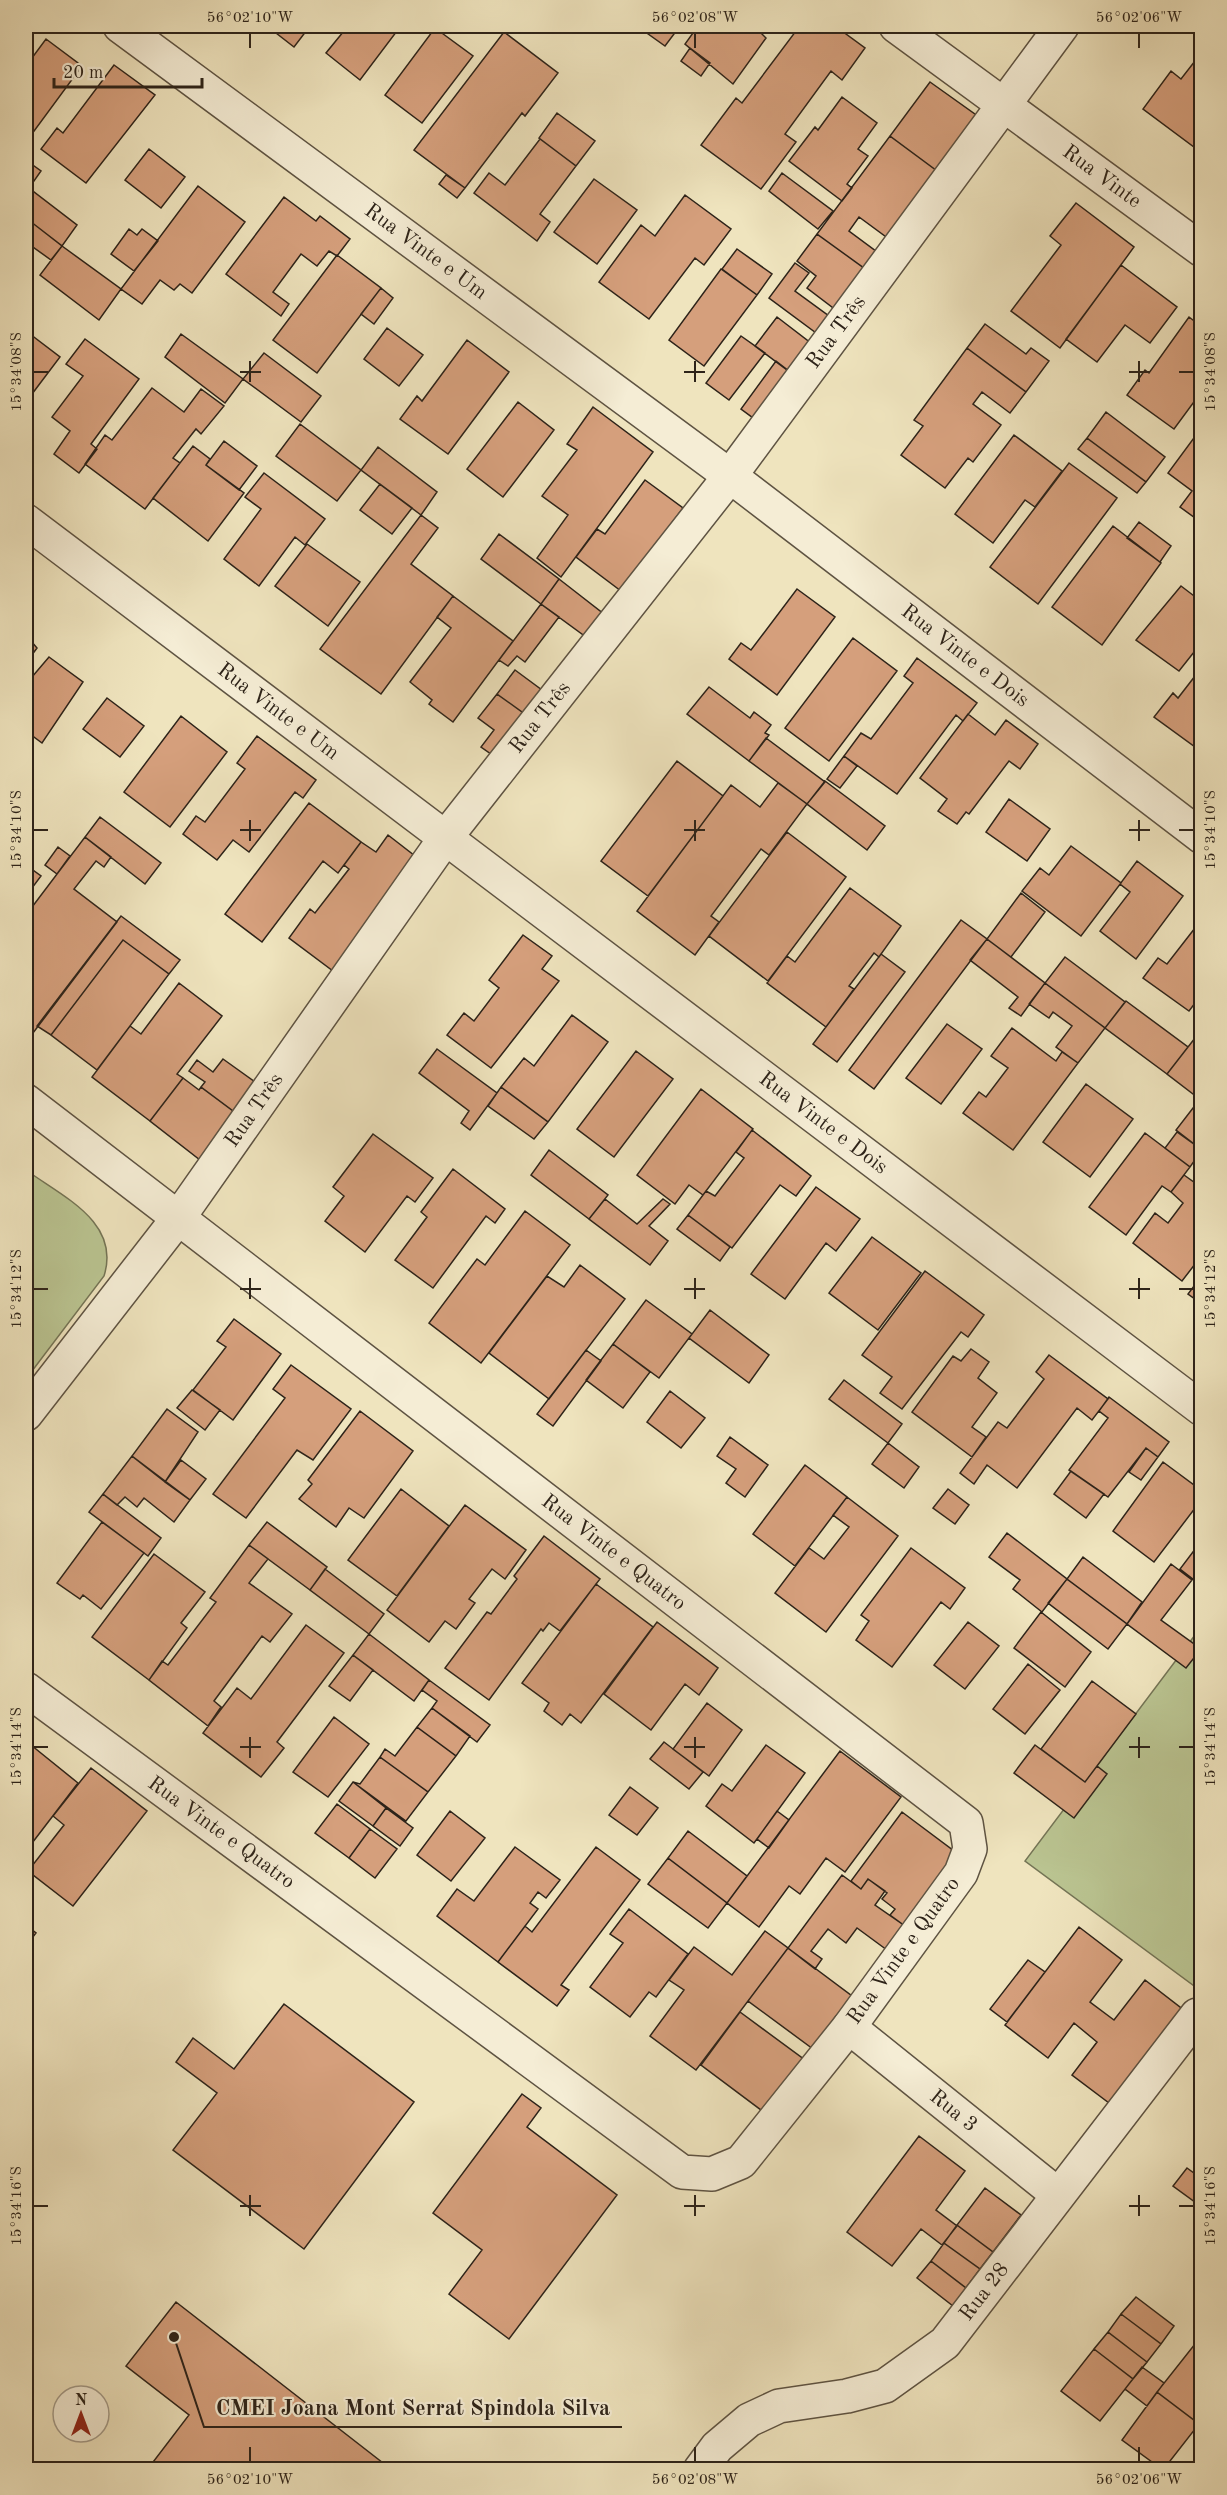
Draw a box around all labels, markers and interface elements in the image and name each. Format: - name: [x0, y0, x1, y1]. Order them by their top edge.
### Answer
- text: 56°02'10"W: [207, 11, 293, 26]
- text: 56°02'08"W: [652, 11, 738, 26]
- text: 56°02'06"W: [1096, 11, 1182, 26]
- scale bar: [54, 51, 202, 89]
- text: 20 m: [63, 64, 103, 82]
- street label: Rua Vinte: [1058, 141, 1145, 212]
- street label: Rua Vinte e Um: [361, 200, 491, 303]
- street label: Rua Três: [802, 292, 870, 373]
- text: 15°34'08"S: [10, 332, 25, 412]
- text: 15°34'08"S: [1204, 332, 1219, 412]
- street label: Rua Vinte e Dois: [897, 600, 1033, 711]
- street label: Rua Vinte e Um: [213, 659, 343, 764]
- street label: Rua Três: [506, 678, 575, 757]
- text: 15°34'10"S: [10, 790, 25, 870]
- text: 15°34'10"S: [1204, 790, 1219, 870]
- street label: Rua Vinte e Dois: [755, 1068, 891, 1178]
- street label: Rua Três: [221, 1069, 287, 1151]
- text: 15°34'12"S: [10, 1249, 25, 1329]
- text: 15°34'12"S: [1204, 1249, 1219, 1329]
- street label: Rua Vinte e Quatro: [537, 1490, 690, 1614]
- text: 15°34'14"S: [10, 1707, 25, 1787]
- text: 15°34'14"S: [1204, 1707, 1219, 1787]
- street label: Rua Vinte e Quatro: [144, 1773, 298, 1893]
- street label: Rua Vinte e Quatro: [844, 1874, 964, 2028]
- street label: Rua 3: [926, 2086, 981, 2136]
- text: 15°34'16"S: [10, 2166, 25, 2246]
- text: 15°34'16"S: [1204, 2166, 1219, 2246]
- street label: Rua 28: [956, 2259, 1013, 2325]
- north arrow: [51, 2384, 111, 2444]
- callout: CMEI Joana Mont Serrat Spindola Silva: [204, 2387, 622, 2427]
- text: N: [75, 2393, 88, 2409]
- text: CMEI Joana Mont Serrat Spindola Silva: [216, 2398, 610, 2420]
- text: 56°02'10"W: [207, 2473, 293, 2488]
- text: 56°02'08"W: [652, 2473, 738, 2488]
- text: 56°02'06"W: [1096, 2473, 1182, 2488]

